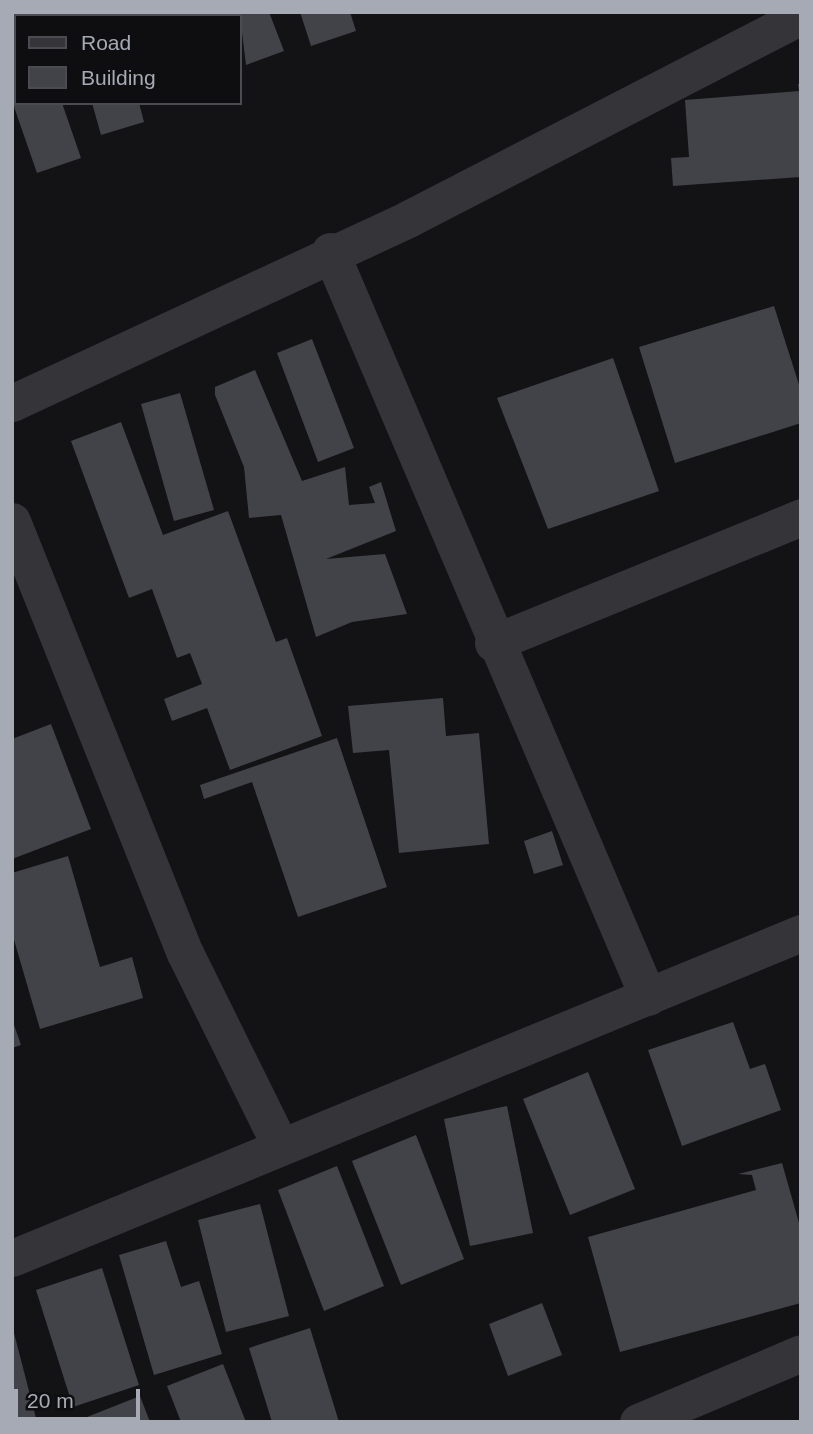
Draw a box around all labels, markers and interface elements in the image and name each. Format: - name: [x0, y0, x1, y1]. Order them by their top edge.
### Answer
- legend: [14, 14, 242, 105]
- text: Road: [81, 31, 131, 54]
- text: Building: [81, 66, 156, 89]
- scale bar: [18, 1374, 144, 1418]
- text: 20 m: [27, 1389, 74, 1412]

